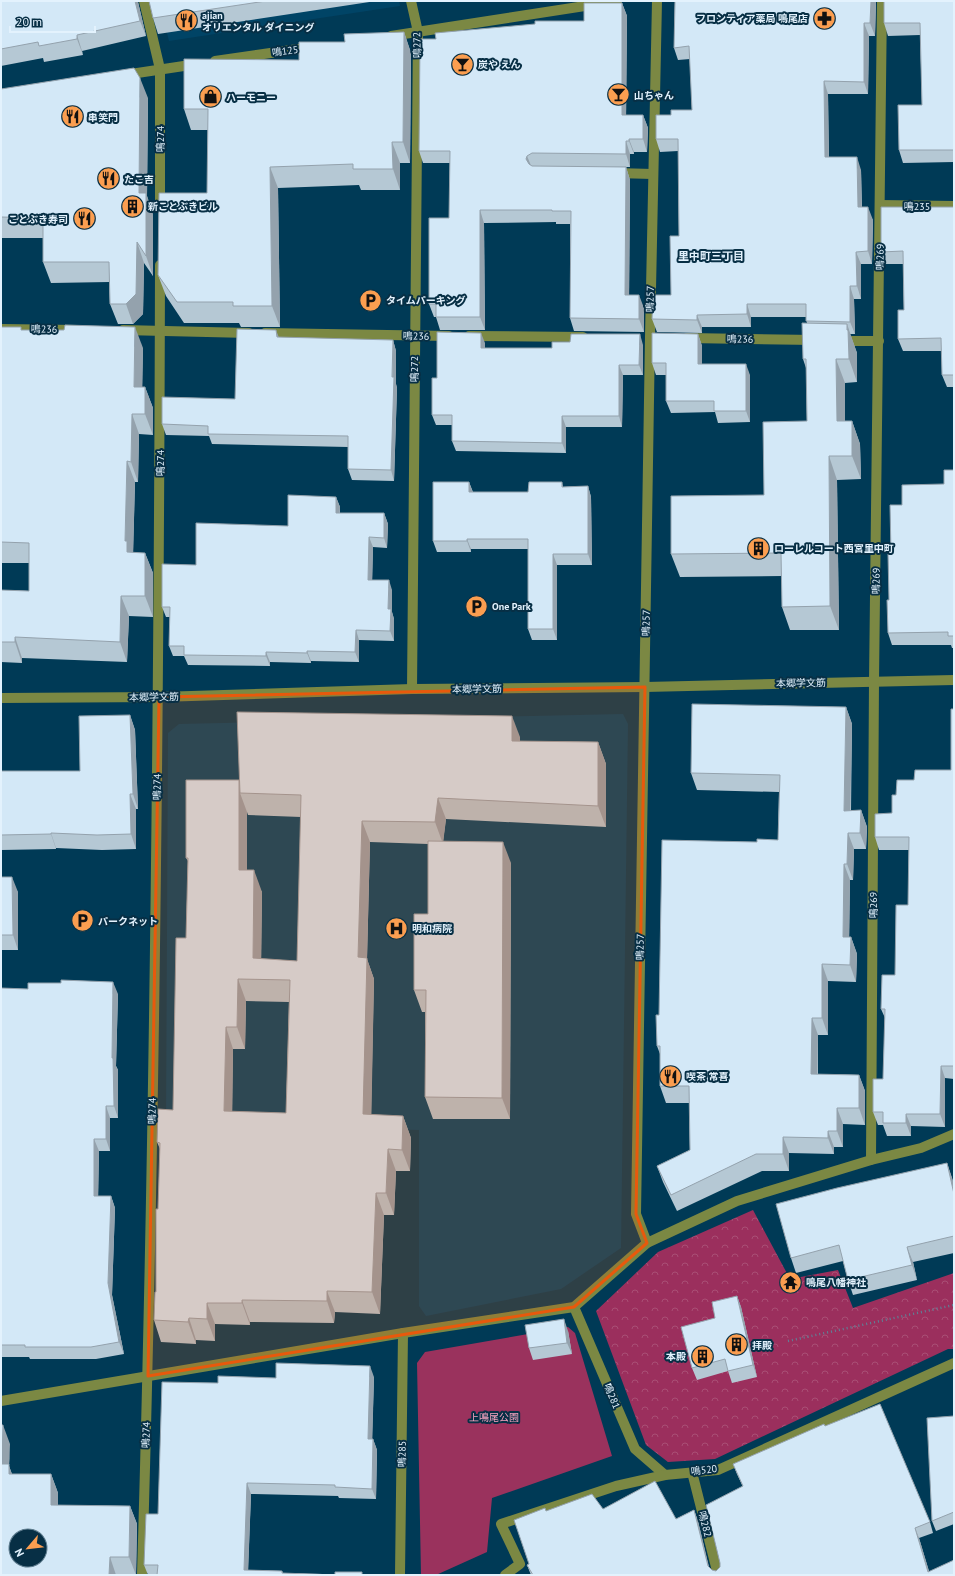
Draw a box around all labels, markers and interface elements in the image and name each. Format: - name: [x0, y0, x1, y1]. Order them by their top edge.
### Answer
- pharmacy icon: フロンティア薬局 鳴尾店: [811, 5, 837, 31]
- scale bar: [10, 8, 95, 34]
- restaurant icon: ajian オリエンタル ダイニング: [174, 8, 200, 34]
- place label: ajian オリエンタル ダイニング: [202, 9, 315, 34]
- place label: フロンティア薬局 鳴尾店: [696, 12, 808, 25]
- text: 20 m: [16, 14, 42, 29]
- street label: 鳴272: [410, 32, 424, 58]
- street label: 鳴125: [271, 43, 299, 59]
- bar icon: 炭や えん: [450, 51, 476, 77]
- place label: 炭や えん: [478, 58, 521, 71]
- bar icon: 山ちゃん: [605, 82, 631, 108]
- shop icon: ハーモニー: [198, 84, 224, 110]
- place label: 山ちゃん: [634, 89, 674, 102]
- place label: ハーモニー: [226, 91, 276, 104]
- restaurant icon: 串笑門: [60, 104, 86, 130]
- place label: 串笑門: [88, 111, 118, 124]
- street label: 鳴274: [154, 125, 167, 152]
- restaurant icon: たこ吉: [96, 166, 122, 192]
- place label: たこ吉: [124, 173, 154, 186]
- building icon: 新ことぶきビル: [119, 193, 145, 219]
- place label: 新ことぶきビル: [148, 200, 218, 213]
- street label: 鳴235: [904, 200, 930, 213]
- restaurant icon: ことぶき寿司: [71, 206, 97, 232]
- place label: ことぶき寿司: [8, 213, 68, 226]
- street label: 鳴269: [873, 244, 887, 270]
- district label: 里中町三丁目: [678, 249, 744, 263]
- street label: 鳴257: [643, 286, 657, 312]
- parking icon: タイムパーキング: [358, 287, 384, 313]
- place label: タイムパーキング: [386, 294, 466, 307]
- street label: 鳴236: [31, 322, 57, 336]
- street label: 鳴236: [403, 329, 429, 343]
- street label: 鳴236: [727, 332, 753, 346]
- street label: 鳴272: [408, 356, 421, 382]
- street label: 鳴274: [154, 449, 167, 476]
- building icon: ローレルコート西宮里中町: [746, 535, 772, 561]
- place label: ローレルコート西宮里中町: [774, 542, 894, 555]
- street label: 鳴269: [869, 568, 883, 594]
- parking icon: One Park: [463, 593, 489, 619]
- place label: One Park: [492, 600, 531, 613]
- street label: 鳴257: [639, 610, 653, 636]
- street label: 本郷学文筋: [776, 676, 826, 690]
- street label: 本郷学文筋: [452, 682, 502, 696]
- street label: 本郷学文筋: [129, 690, 179, 704]
- street label: 鳴274: [150, 773, 164, 800]
- street label: 鳴269: [867, 892, 880, 918]
- parking icon: パークネット: [70, 908, 96, 934]
- place label: パークネット: [98, 915, 158, 928]
- hospital icon: 明和病院: [383, 915, 409, 941]
- place label: 明和病院: [412, 922, 452, 935]
- street label: 鳴257: [633, 934, 647, 960]
- restaurant icon: 喫茶 常喜: [658, 1063, 684, 1089]
- place label: 喫茶 常喜: [686, 1070, 729, 1083]
- street label: 鳴274: [145, 1097, 159, 1124]
- temple icon: 鳴尾八幡神社: [778, 1269, 804, 1295]
- place label: 鳴尾八幡神社: [806, 1276, 867, 1289]
- building icon: 拝殿: [723, 1332, 749, 1358]
- place label: 拝殿: [752, 1339, 772, 1352]
- building icon: 本殿: [689, 1343, 715, 1369]
- place label: 本殿: [665, 1350, 686, 1363]
- street label: 鳴281: [601, 1381, 623, 1411]
- park label: 上鳴尾公園: [469, 1411, 519, 1424]
- street label: 鳴274: [139, 1421, 153, 1448]
- street label: 鳴285: [395, 1441, 409, 1467]
- street label: 鳴520: [690, 1462, 718, 1478]
- street label: 鳴282: [696, 1510, 714, 1538]
- north arrow: [8, 1528, 48, 1568]
- text: N: [11, 1546, 27, 1559]

